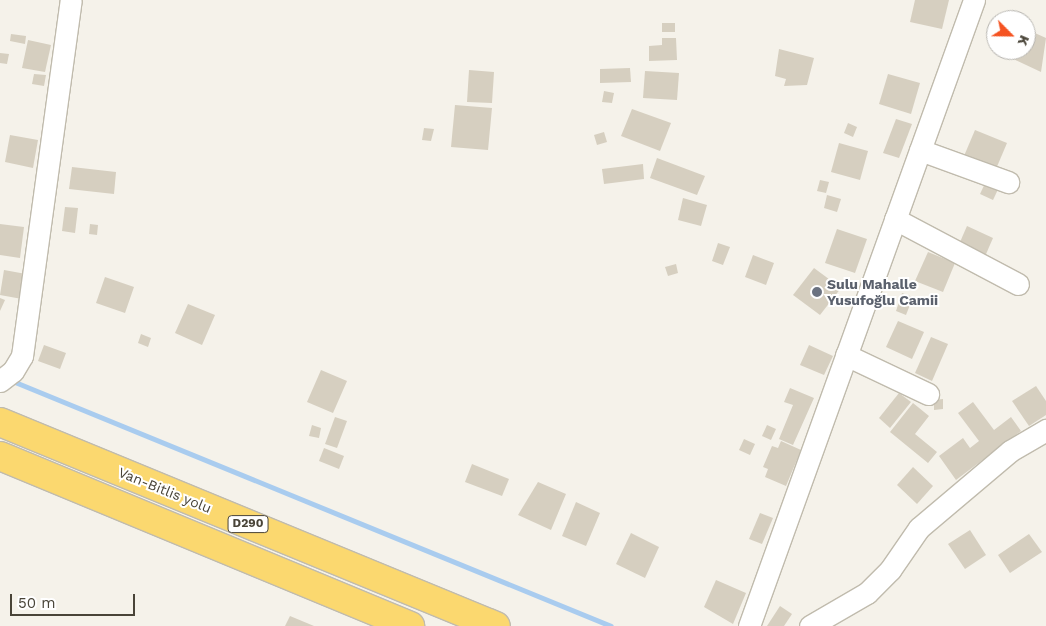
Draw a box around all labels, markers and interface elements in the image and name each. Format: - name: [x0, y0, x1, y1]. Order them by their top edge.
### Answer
- north arrow: [986, 10, 1036, 60]
- text: K: [1015, 33, 1033, 48]
- place label: Sulu Mahalle Yusufoğlu Camii: [827, 276, 938, 308]
- marker: Sulu Mahalle Yusufoğlu Camii: [811, 286, 823, 298]
- street label: Van-Bitlis yolu: [116, 464, 214, 516]
- road number: D290: [227, 514, 269, 534]
- scale bar: [12, 584, 138, 616]
- text: 50 m: [18, 594, 55, 612]

